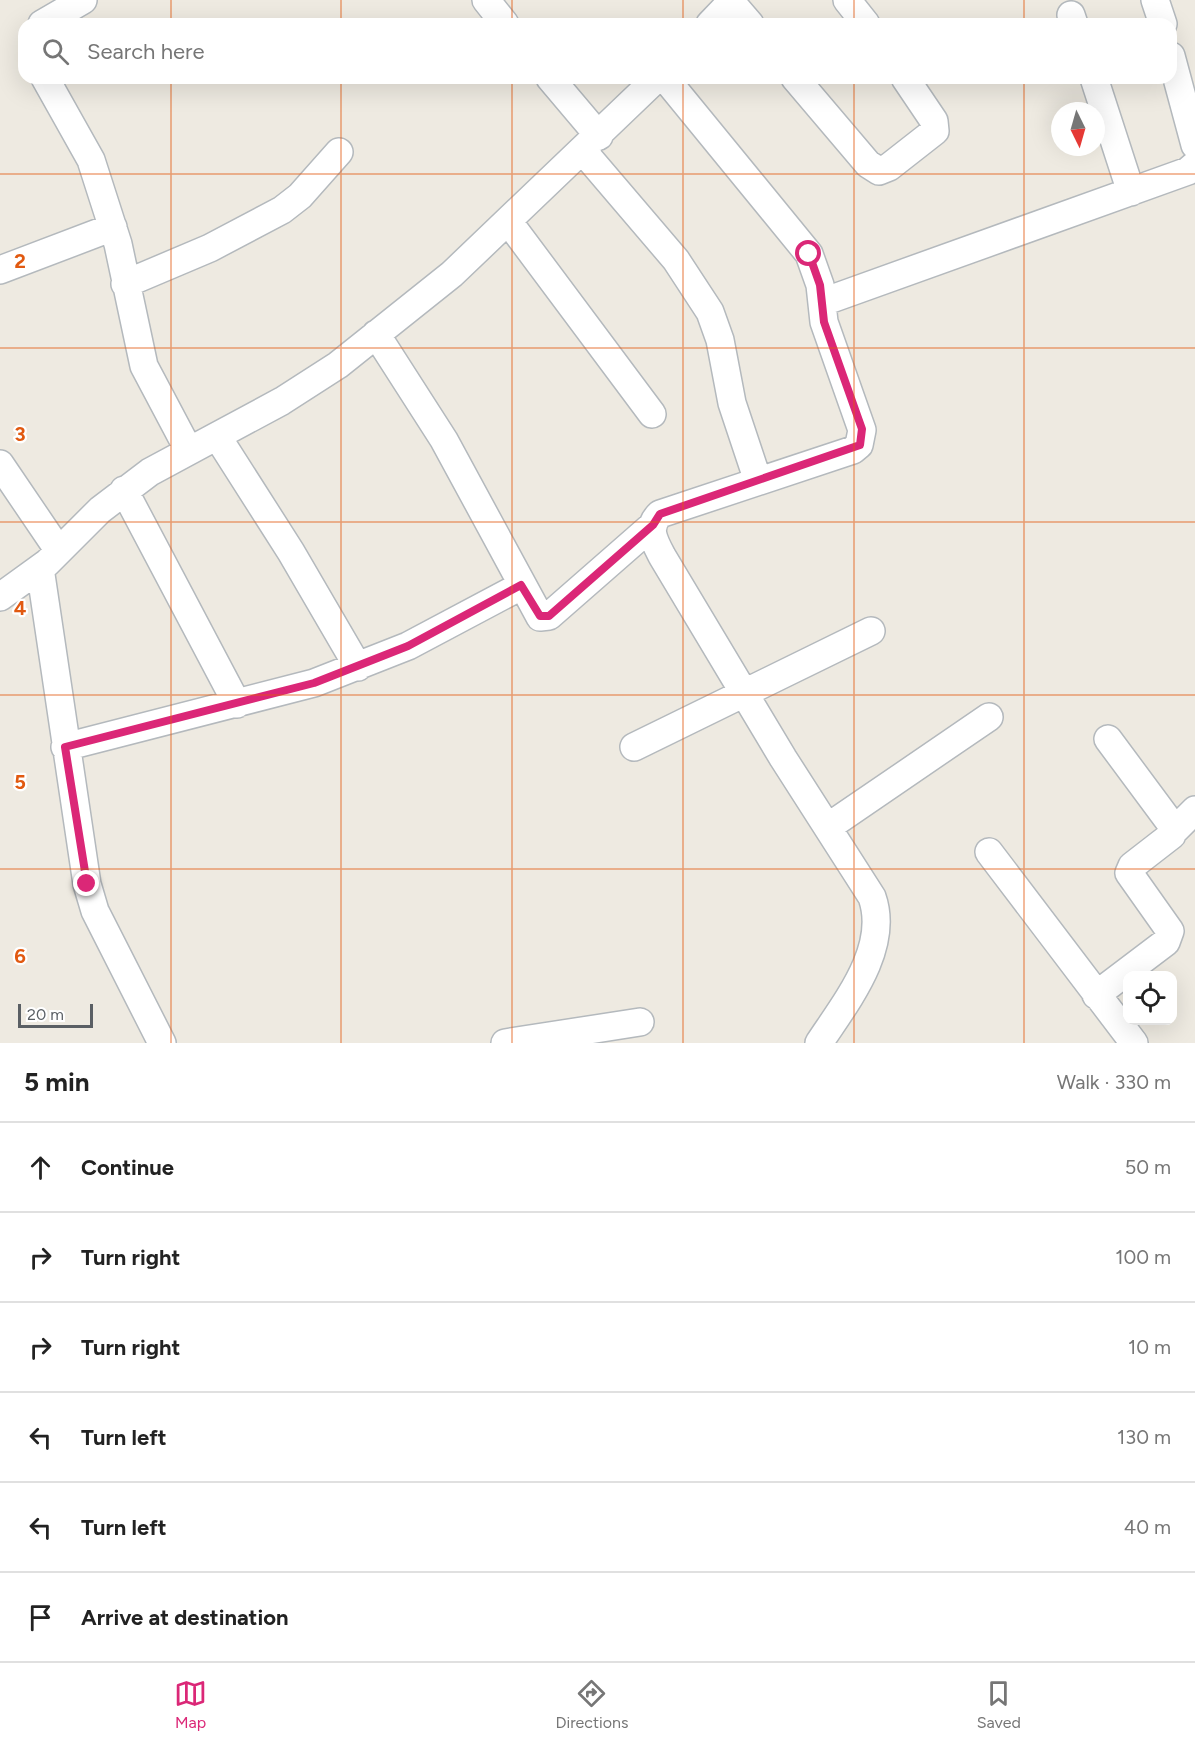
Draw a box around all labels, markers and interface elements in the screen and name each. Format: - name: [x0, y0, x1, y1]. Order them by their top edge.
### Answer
- search box: [18, 18, 1177, 84]
- icon: search: [39, 35, 72, 68]
- text: Search here: [87, 38, 205, 65]
- north arrow: [1051, 102, 1105, 156]
- route start: [795, 240, 821, 266]
- text: 2: [14, 249, 26, 273]
- text: 3: [14, 422, 26, 446]
- text: 4: [14, 596, 27, 620]
- text: 5: [14, 770, 26, 794]
- route end: [73, 870, 99, 896]
- text: 6: [14, 944, 26, 968]
- map controls: [1123, 971, 1177, 1025]
- button: locate: [1123, 971, 1177, 1025]
- scale bar: [18, 1001, 93, 1028]
- text: 20 m: [27, 1005, 64, 1024]
- text: 5 min: [24, 1066, 90, 1098]
- text: Walk · 330 m: [1057, 1070, 1171, 1094]
- icon: ahead: [24, 1151, 57, 1184]
- text: Continue: [81, 1154, 174, 1181]
- text: 50 m: [1125, 1155, 1171, 1179]
- icon: right: [24, 1241, 57, 1274]
- text: Turn right: [81, 1244, 180, 1271]
- text: 100 m: [1115, 1245, 1171, 1269]
- icon: right: [24, 1331, 57, 1364]
- text: Turn right: [81, 1334, 180, 1361]
- text: 10 m: [1128, 1335, 1171, 1359]
- icon: left: [24, 1421, 57, 1454]
- text: Turn left: [81, 1424, 167, 1451]
- text: 130 m: [1117, 1425, 1171, 1449]
- icon: left: [24, 1511, 57, 1544]
- text: Turn left: [81, 1514, 167, 1541]
- text: 40 m: [1124, 1515, 1171, 1539]
- icon: arrive: [24, 1601, 57, 1634]
- text: Arrive at destination: [81, 1604, 289, 1631]
- tab: Map: [174, 1677, 207, 1732]
- tab: Directions: [555, 1677, 628, 1732]
- tab: Saved: [977, 1677, 1021, 1732]

